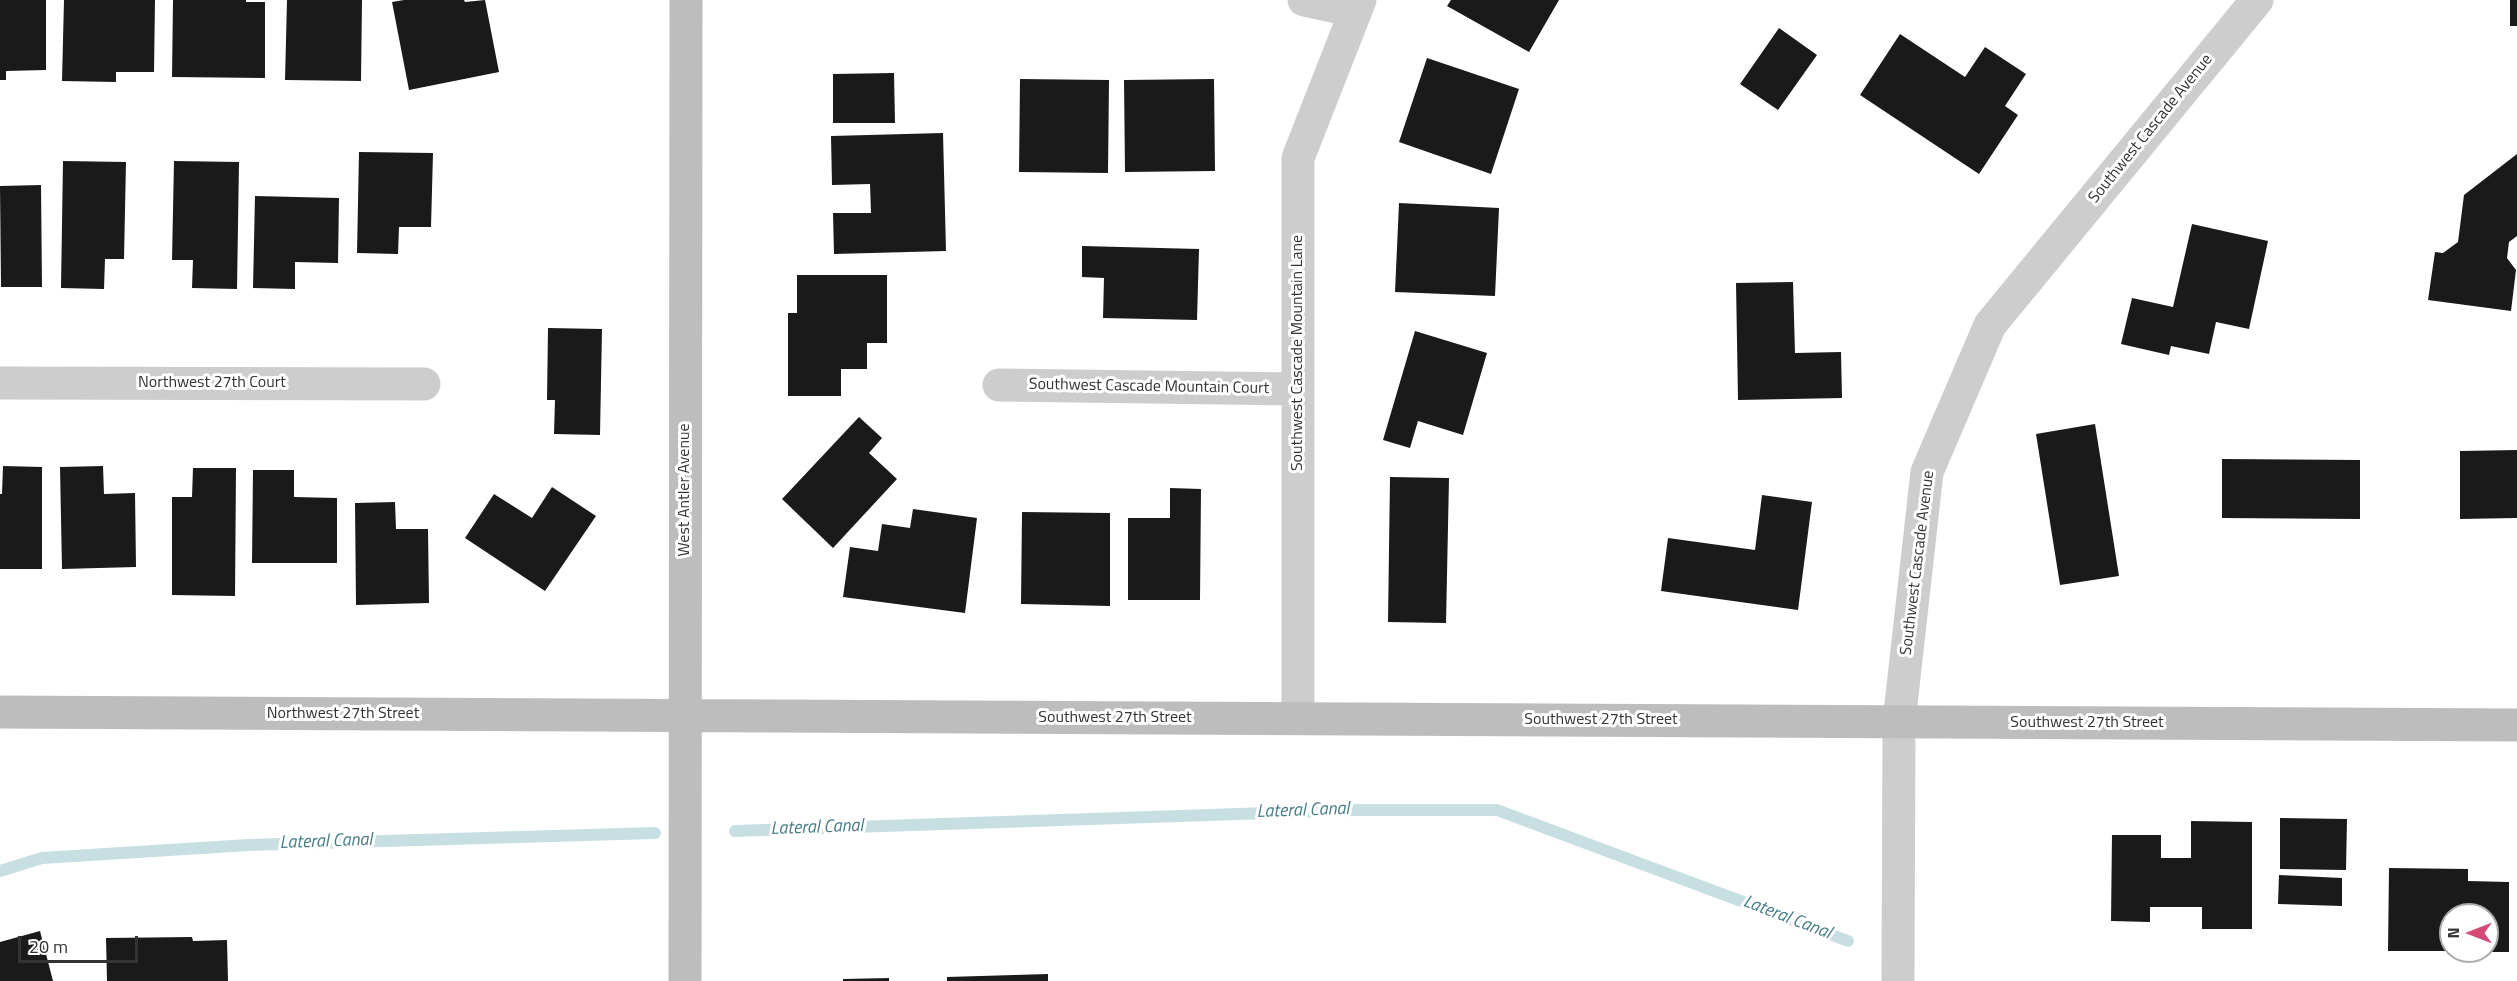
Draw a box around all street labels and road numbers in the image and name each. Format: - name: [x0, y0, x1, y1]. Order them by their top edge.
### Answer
- street label: Southwest Cascade Avenue: [2085, 51, 2217, 207]
- street label: Southwest Cascade Mountain Lane: [1288, 235, 1308, 471]
- street label: Northwest 27th Court: [138, 373, 286, 393]
- street label: Southwest Cascade Mountain Court: [1029, 375, 1269, 399]
- street label: West Antler Avenue: [675, 423, 695, 557]
- street label: Southwest Cascade Avenue: [1897, 470, 1939, 656]
- street label: Northwest 27th Street: [267, 704, 419, 724]
- street label: Southwest 27th Street: [1038, 708, 1192, 728]
- street label: Southwest 27th Street: [1524, 710, 1678, 730]
- street label: Southwest 27th Street: [2010, 713, 2164, 733]

